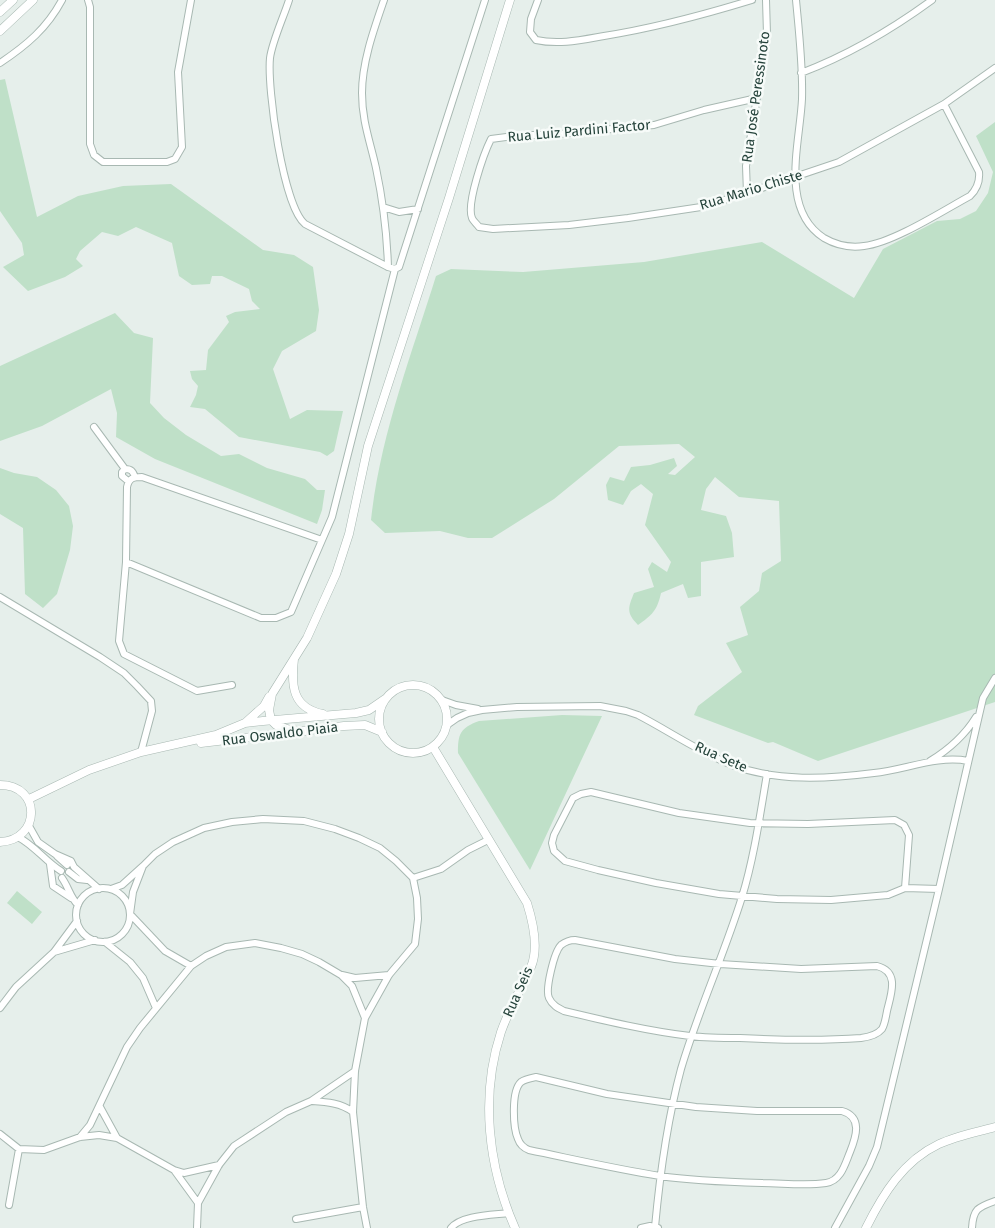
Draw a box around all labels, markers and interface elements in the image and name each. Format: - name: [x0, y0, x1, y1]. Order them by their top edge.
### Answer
- street label: Rua José Peressinoto: [738, 30, 774, 164]
- street label: Rua Luiz Pardini Factor: [507, 116, 652, 146]
- street label: Rua Mario Chiste: [698, 166, 804, 214]
- street label: Rua Oswaldo Piaia: [221, 718, 339, 750]
- street label: Rua Sete: [692, 738, 750, 776]
- street label: Rua Seis: [499, 964, 537, 1020]

